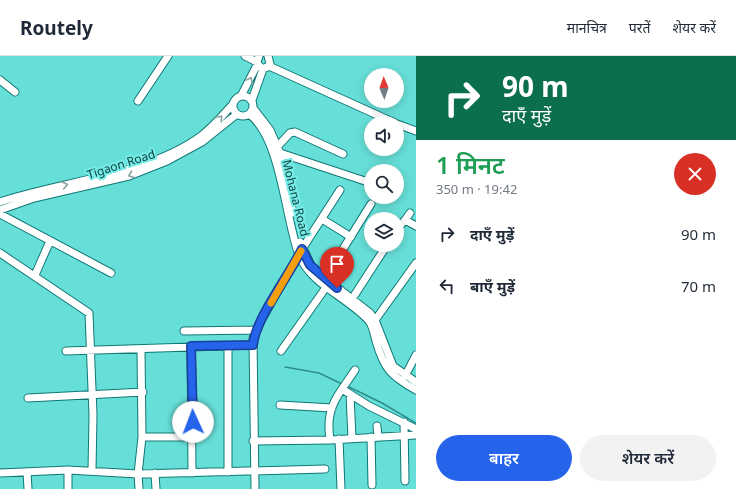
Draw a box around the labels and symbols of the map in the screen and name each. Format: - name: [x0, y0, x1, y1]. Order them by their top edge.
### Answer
- north arrow: [364, 68, 404, 108]
- one-way arrow: [245, 77, 252, 84]
- one-way arrow: [215, 115, 223, 123]
- street label: Tigaon Road: [85, 145, 157, 183]
- street label: Mohana Road: [278, 158, 314, 238]
- one-way arrow: [128, 170, 135, 179]
- one-way arrow: [61, 181, 68, 189]
- pin: [320, 247, 354, 288]
- position arrow: [172, 401, 214, 443]

